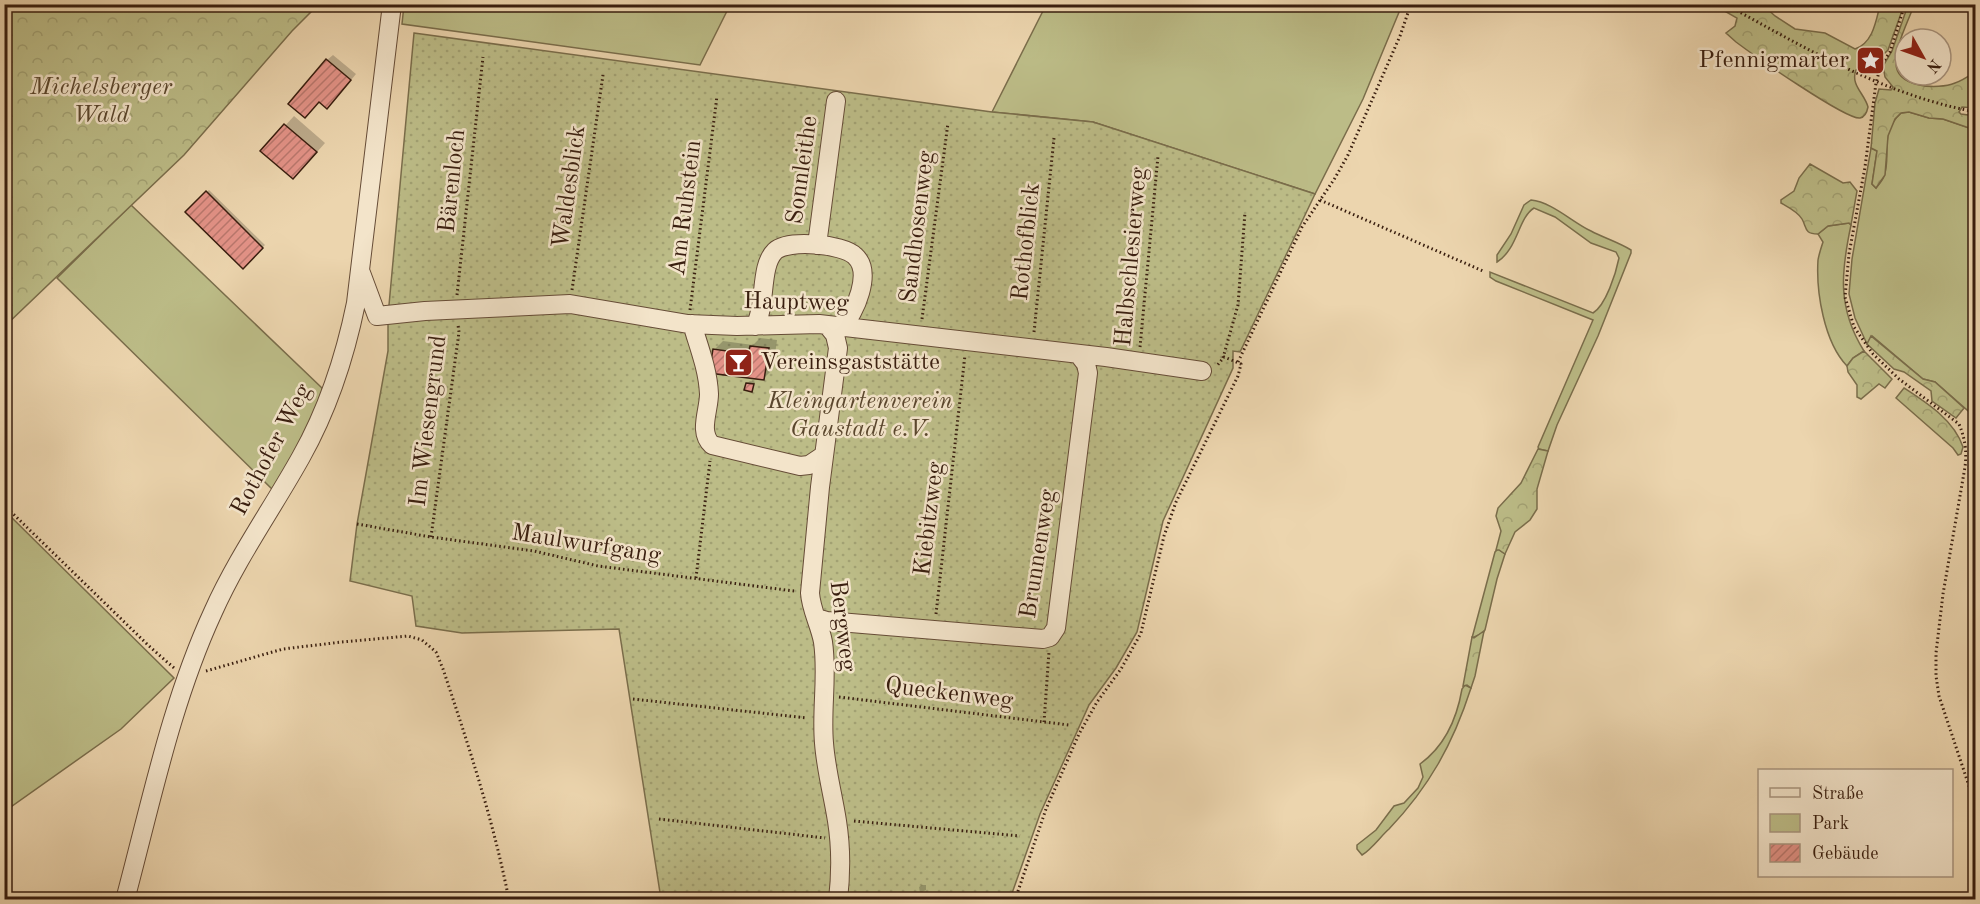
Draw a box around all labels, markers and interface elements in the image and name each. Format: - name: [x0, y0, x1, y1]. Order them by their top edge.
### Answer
- north arrow: [1893, 27, 1953, 87]
- place icon: Pfennigmarter: [1854, 45, 1886, 77]
- place label: Pfennigmarter: [1698, 49, 1849, 73]
- text: N: [1922, 56, 1943, 76]
- park label: Michelsberger Wald: [29, 76, 173, 128]
- street label: Sonnleithe: [784, 114, 822, 226]
- street label: Waldesblick: [549, 124, 591, 250]
- street label: Bärenloch: [436, 128, 470, 234]
- street label: Am Ruhstein: [666, 139, 706, 277]
- street label: Sandhosenweg: [897, 150, 939, 304]
- street label: Halbschlesierweg: [1112, 166, 1152, 348]
- street label: Rothofblick: [1009, 182, 1045, 302]
- street label: Hauptweg: [743, 290, 849, 316]
- street label: Im Wiesengrund: [407, 334, 451, 508]
- bar icon: Vereinsgaststätte: [723, 347, 755, 379]
- place label: Vereinsgaststätte: [760, 351, 940, 375]
- street label: Rothofer Weg: [227, 380, 317, 520]
- park label: Kleingartenverein Gaustadt e.V.: [766, 390, 953, 442]
- street label: Kiebitzweg: [911, 460, 949, 577]
- street label: Brunnenweg: [1017, 488, 1061, 620]
- street label: Maulwurfgang: [509, 521, 663, 569]
- street label: Bergweg: [824, 579, 860, 673]
- street label: Queckenweg: [883, 674, 1015, 714]
- legend: [1758, 769, 1953, 877]
- text: Straße: [1812, 785, 1863, 803]
- text: Park: [1812, 815, 1849, 833]
- text: Gebäude: [1812, 845, 1879, 863]

